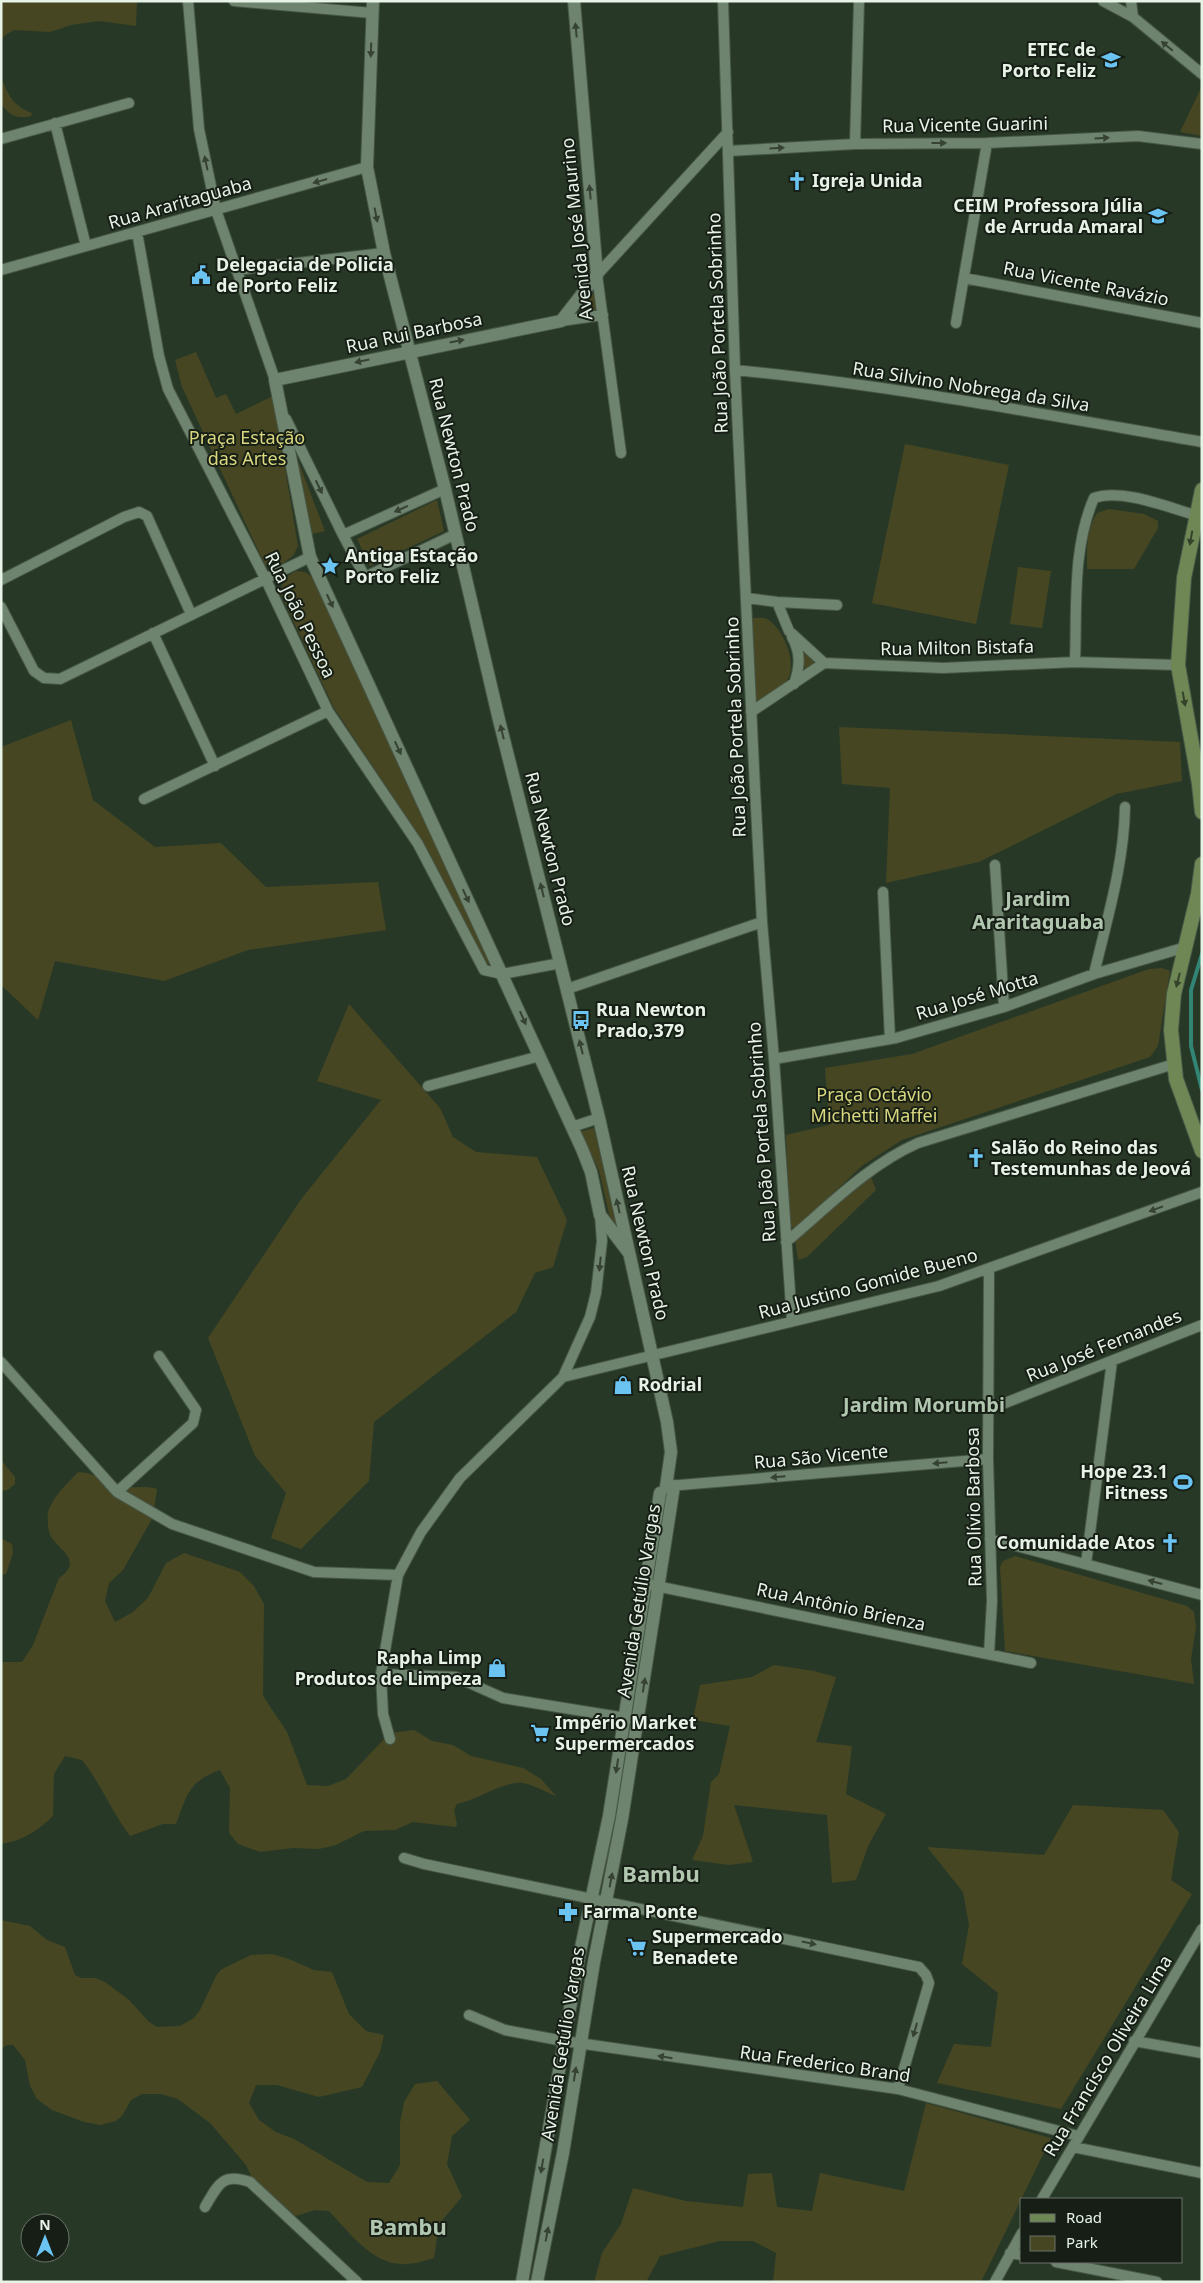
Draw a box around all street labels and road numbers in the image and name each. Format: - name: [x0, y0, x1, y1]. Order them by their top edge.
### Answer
- street label: Rua Vicente Guarini: [882, 111, 1048, 137]
- street label: Avenida José Maurino: [554, 137, 598, 322]
- street label: Rua Araritaguaba: [105, 170, 254, 234]
- street label: Rua João Portela Sobrinho: [701, 212, 733, 434]
- street label: Rua Vicente Ravázio: [1001, 255, 1171, 311]
- street label: Rua Rui Barbosa: [343, 306, 484, 358]
- street label: Rua Silvino Nobrega da Silva: [851, 355, 1091, 417]
- street label: Rua Newton Prado: [424, 375, 486, 534]
- street label: Rua João Pessoa: [260, 547, 342, 682]
- street label: Rua João Portela Sobrinho: [719, 616, 751, 838]
- street label: Rua Milton Bistafa: [880, 634, 1034, 660]
- street label: Rua Newton Prado: [520, 769, 582, 928]
- street label: Rua José Motta: [913, 965, 1041, 1025]
- street label: Rua João Portela Sobrinho: [741, 1021, 781, 1243]
- street label: Rua Newton Prado: [617, 1163, 675, 1322]
- street label: Rua Justino Gomide Bueno: [756, 1242, 980, 1324]
- street label: Rua José Fernandes: [1022, 1303, 1185, 1387]
- street label: Rua Olívio Barbosa: [960, 1427, 986, 1587]
- street label: Rua São Vicente: [753, 1438, 889, 1474]
- street label: Avenida Getúlio Vargas: [611, 1502, 665, 1699]
- street label: Rua Antônio Brienza: [755, 1576, 928, 1636]
- street label: Avenida Getúlio Vargas: [535, 1945, 589, 2142]
- street label: Rua Francisco Oliveira Lima: [1037, 1950, 1177, 2161]
- street label: Rua Frederico Brand: [738, 2039, 912, 2087]

